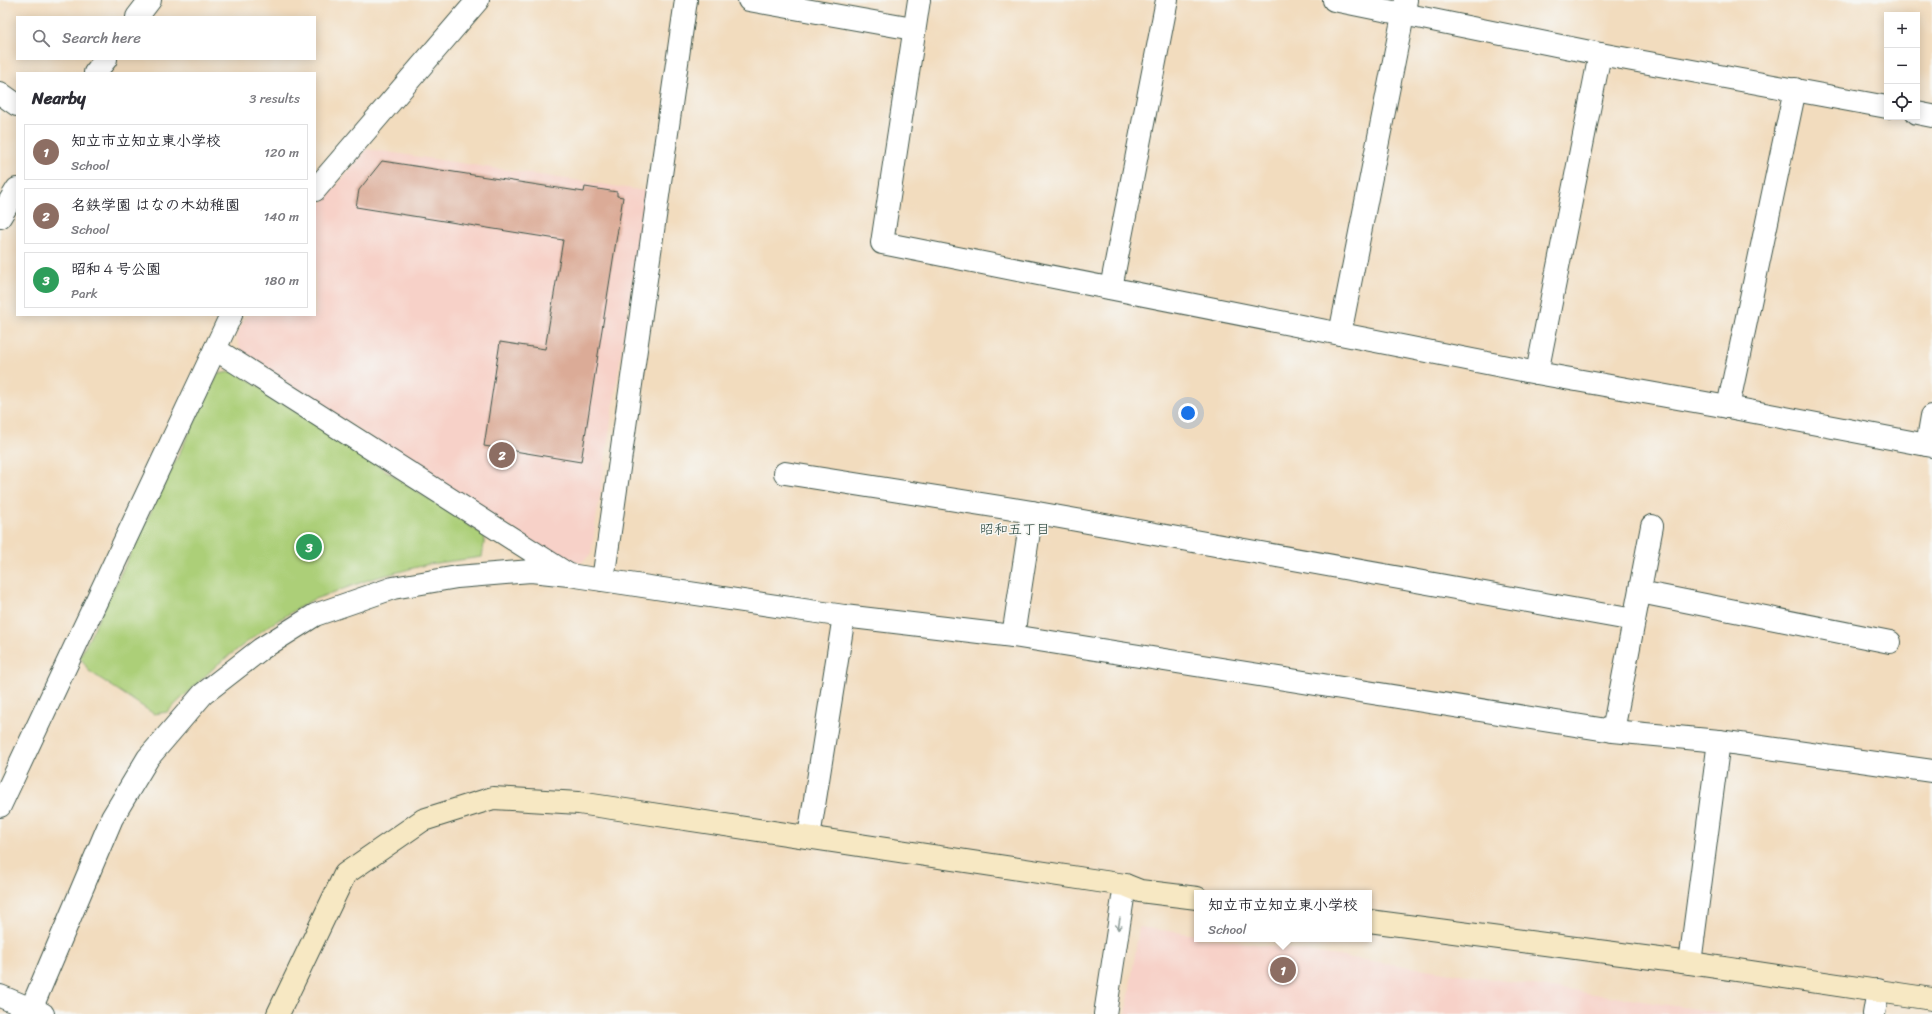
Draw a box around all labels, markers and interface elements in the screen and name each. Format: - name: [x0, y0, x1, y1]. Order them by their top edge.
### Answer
- map controls: [1884, 12, 1920, 120]
- button: +: [1884, 12, 1920, 48]
- search box: [16, 16, 316, 60]
- text: Search here: [62, 25, 141, 51]
- icon: search: [30, 27, 52, 49]
- button: −: [1884, 48, 1920, 84]
- text: Nearby: [32, 83, 86, 113]
- button: locate: [1884, 84, 1920, 120]
- text: 3 results: [249, 87, 300, 110]
- text: 知立市立知立東小学校: [71, 128, 221, 154]
- text: 1: [43, 141, 49, 164]
- text: 120 m: [264, 141, 299, 164]
- text: School: [71, 154, 109, 177]
- text: 名鉄学園 はなの木幼稚園: [71, 192, 240, 218]
- text: 2: [42, 205, 50, 228]
- text: 140 m: [264, 205, 299, 228]
- text: School: [71, 218, 109, 241]
- text: 昭和４号公園: [71, 256, 161, 282]
- text: 3: [42, 269, 50, 292]
- text: 180 m: [264, 269, 299, 292]
- text: Park: [71, 282, 98, 305]
- your location: [1178, 403, 1198, 423]
- pin: 2: [489, 440, 515, 470]
- district label: 昭和五丁目: [980, 517, 1050, 542]
- pin: 3: [296, 532, 322, 562]
- popup: [1194, 890, 1372, 942]
- text: 知立市立知立東小学校: [1208, 892, 1358, 918]
- one-way arrow: [1115, 917, 1123, 930]
- text: School: [1208, 918, 1246, 941]
- pin: 1: [1270, 955, 1296, 985]

